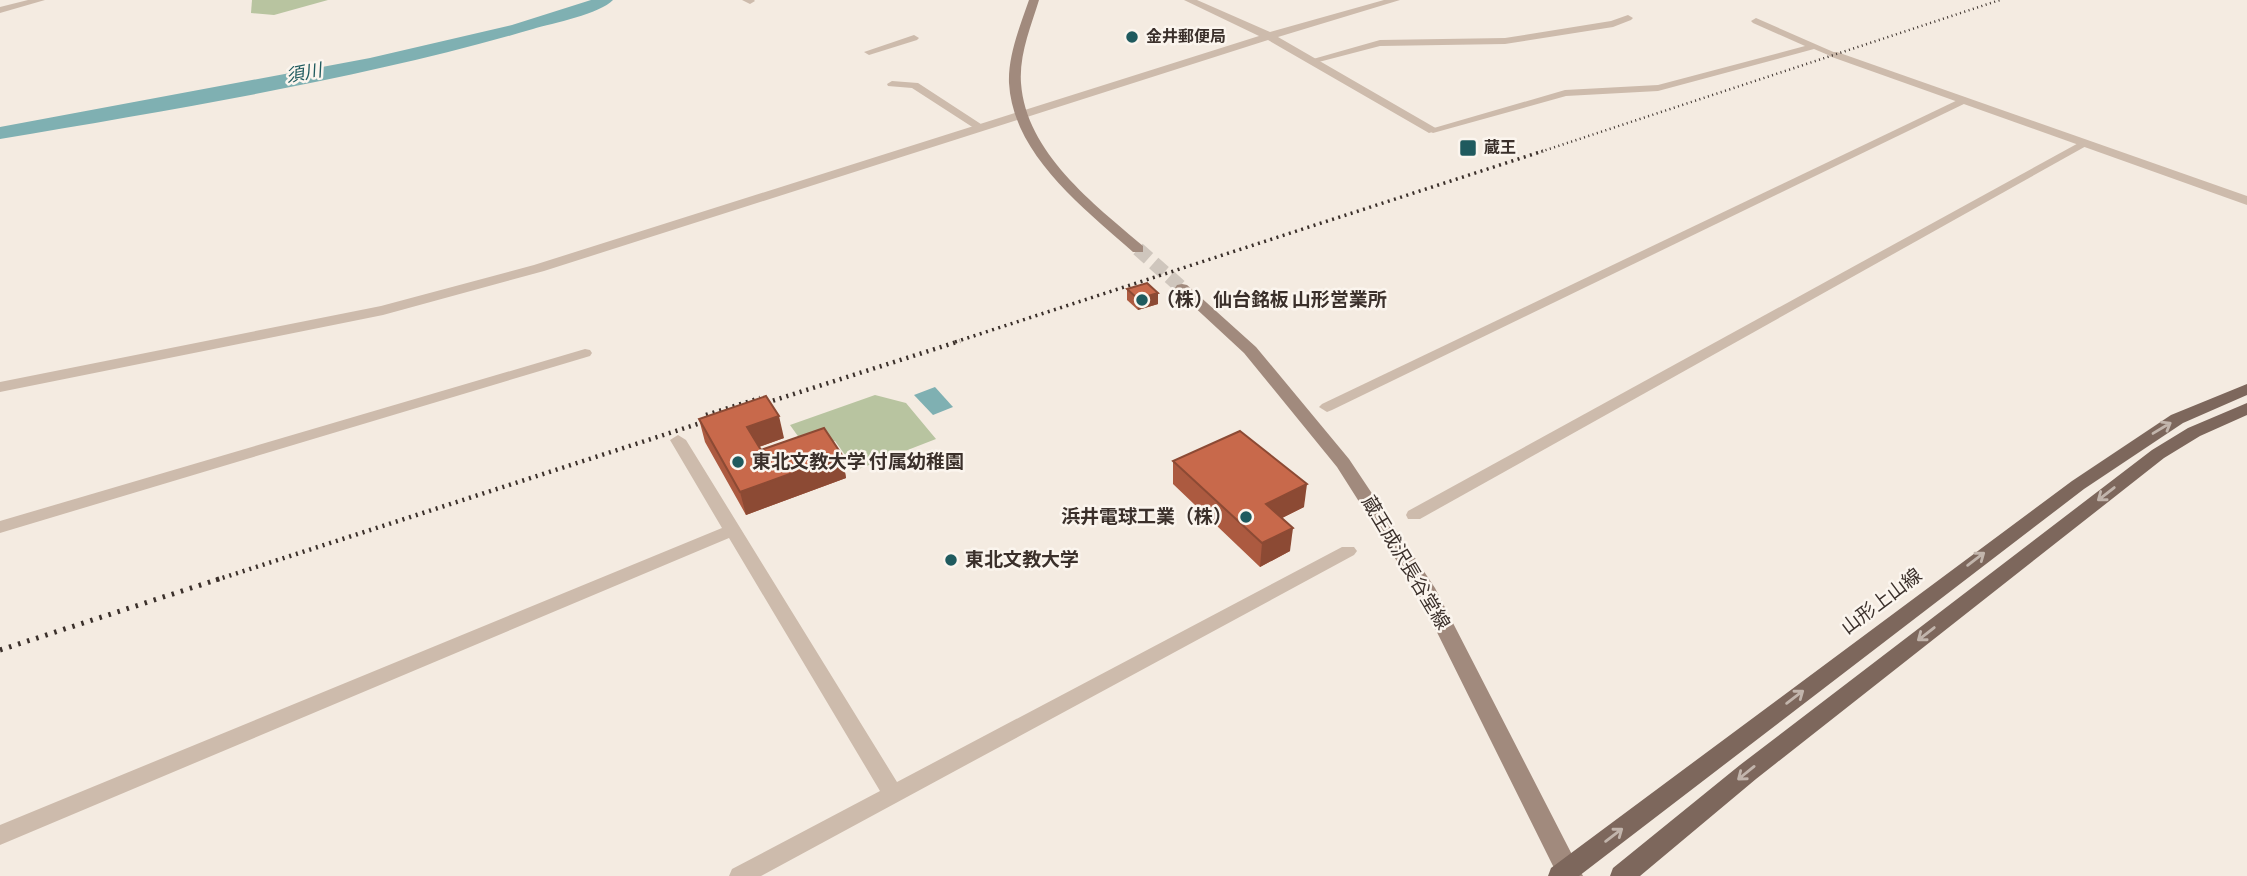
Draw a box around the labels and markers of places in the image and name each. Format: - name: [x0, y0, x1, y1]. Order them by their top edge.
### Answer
- place label: 金井郵便局: [1146, 27, 1226, 45]
- marker: 金井郵便局: [1124, 29, 1140, 45]
- marker: 蔵王: [1458, 138, 1478, 158]
- place label: 蔵王: [1484, 139, 1516, 156]
- place label: （株）仙台銘板 山形営業所: [1156, 289, 1387, 310]
- marker: （株）仙台銘板 山形営業所: [1134, 292, 1150, 308]
- place label: 東北文教大学 付属幼稚園: [752, 451, 964, 472]
- marker: 東北文教大学 付属幼稚園: [730, 454, 746, 470]
- place label: 浜井電球工業（株）: [1061, 506, 1232, 527]
- marker: 浜井電球工業（株）: [1238, 509, 1254, 525]
- place label: 東北文教大学: [965, 549, 1079, 570]
- marker: 東北文教大学: [943, 552, 959, 568]

